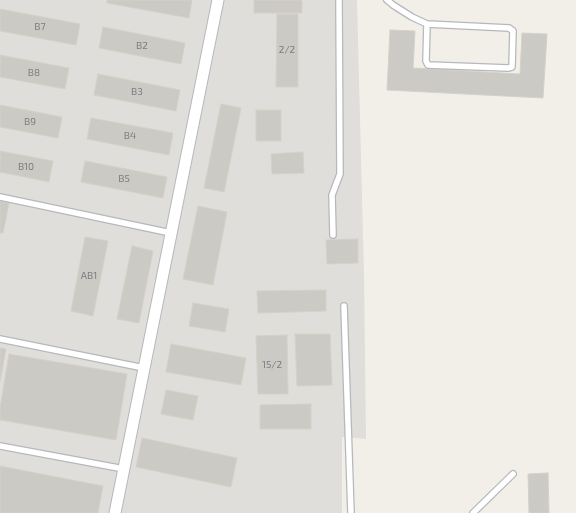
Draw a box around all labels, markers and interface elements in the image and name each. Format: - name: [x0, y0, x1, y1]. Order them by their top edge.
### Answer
- house number: В7: [34, 21, 46, 33]
- house number: В2: [136, 40, 148, 52]
- house number: 2/2: [279, 44, 295, 56]
- house number: В8: [28, 67, 40, 79]
- house number: В3: [131, 86, 143, 98]
- house number: В9: [24, 116, 36, 128]
- house number: В4: [124, 130, 136, 142]
- house number: В10: [18, 161, 34, 173]
- house number: В5: [118, 173, 130, 185]
- house number: АВ1: [81, 270, 97, 282]
- house number: 15/2: [262, 359, 282, 371]

